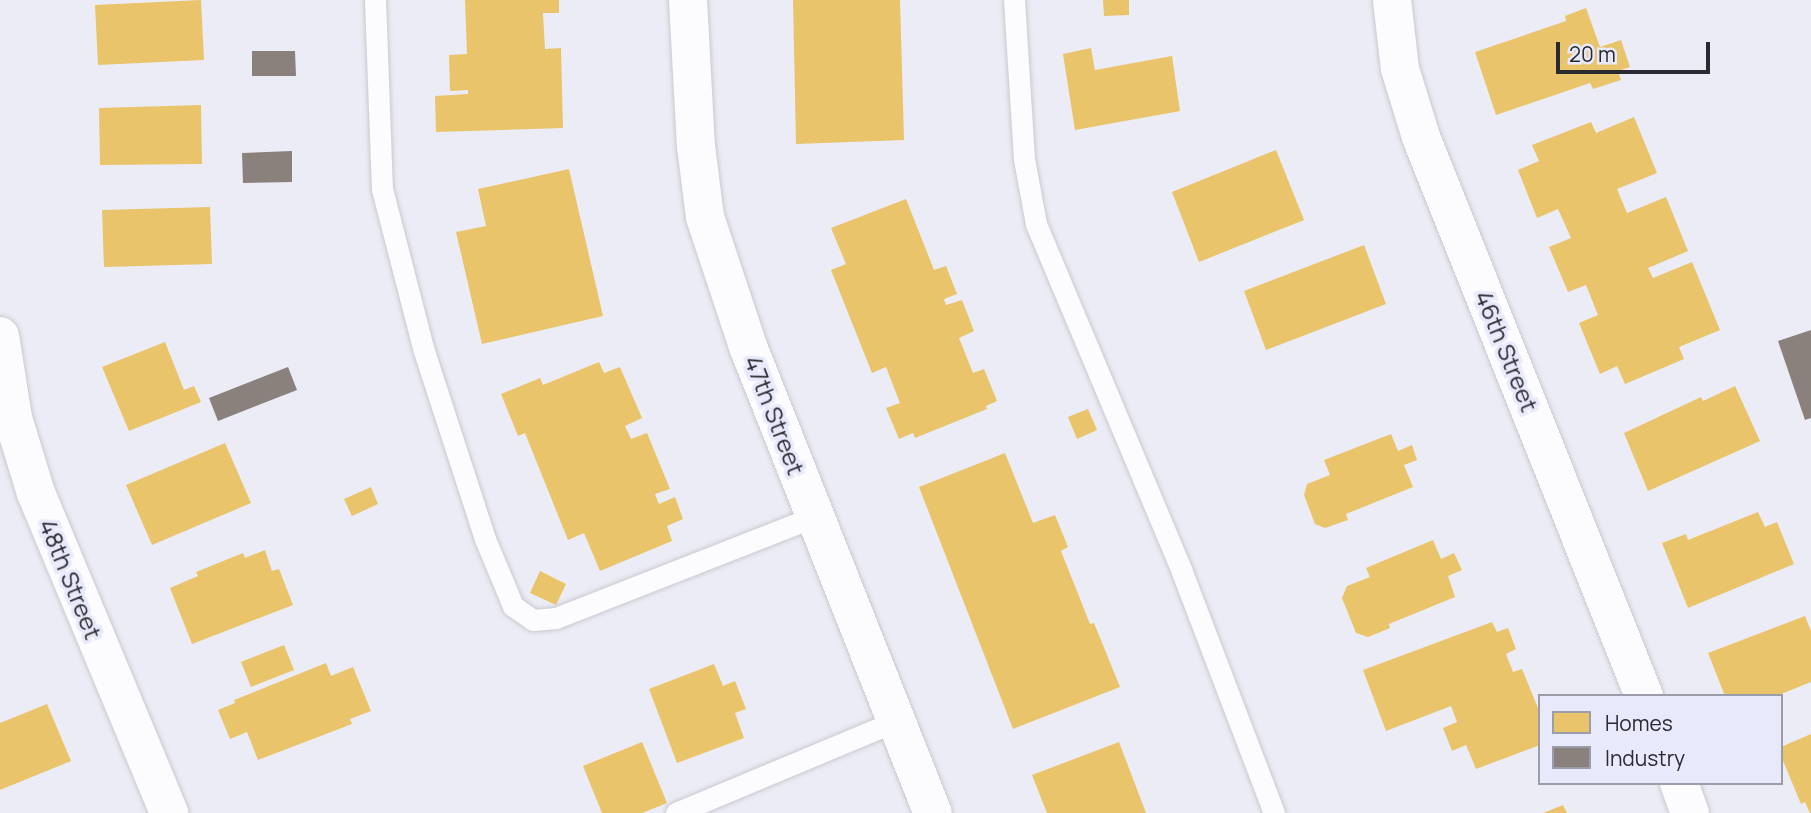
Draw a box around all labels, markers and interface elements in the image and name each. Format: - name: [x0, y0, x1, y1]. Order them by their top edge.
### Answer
- scale bar: [1559, 28, 1713, 72]
- text: 20 m: [1569, 40, 1616, 68]
- street label: 46th Street: [1470, 286, 1544, 416]
- street label: 47th Street: [739, 351, 811, 479]
- street label: 48th Street: [34, 515, 108, 643]
- legend: [1538, 694, 1783, 785]
- text: Homes: [1605, 709, 1673, 737]
- text: Industry: [1605, 744, 1685, 772]

